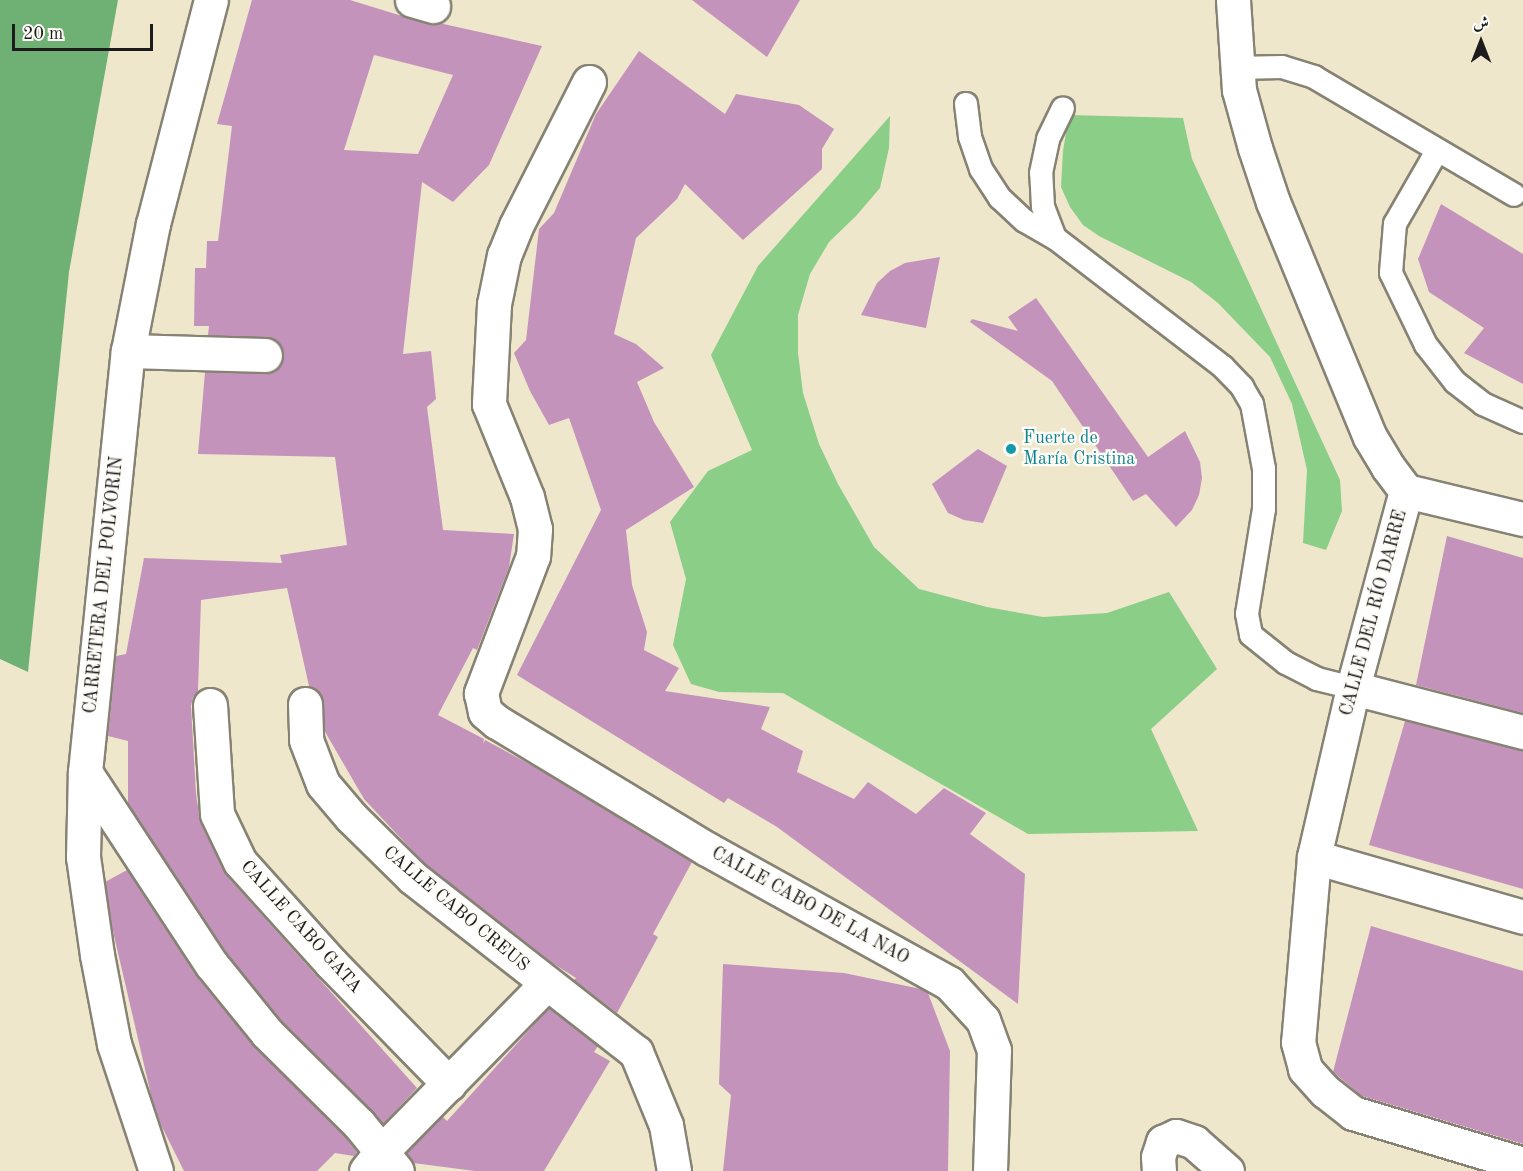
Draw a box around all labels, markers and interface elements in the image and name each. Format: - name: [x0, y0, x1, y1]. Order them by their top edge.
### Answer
- scale bar: [15, 12, 156, 50]
- north arrow: [1451, 12, 1511, 72]
- text: ش: [1473, 16, 1489, 32]
- text: 20 m: [23, 25, 63, 43]
- place label: Fuerte de María Cristina: [1023, 428, 1135, 470]
- marker: Fuerte de María Cristina: [1004, 442, 1018, 456]
- street label: CARRETERA DEL POLVORIN: [80, 455, 128, 715]
- street label: CALLE DEL RÍO DARRE: [1336, 508, 1412, 718]
- street label: CALLE CABO CREUS: [379, 842, 533, 976]
- street label: CALLE CABO DE LA NAO: [707, 843, 913, 969]
- street label: CALLE CABO GATA: [236, 856, 366, 998]

